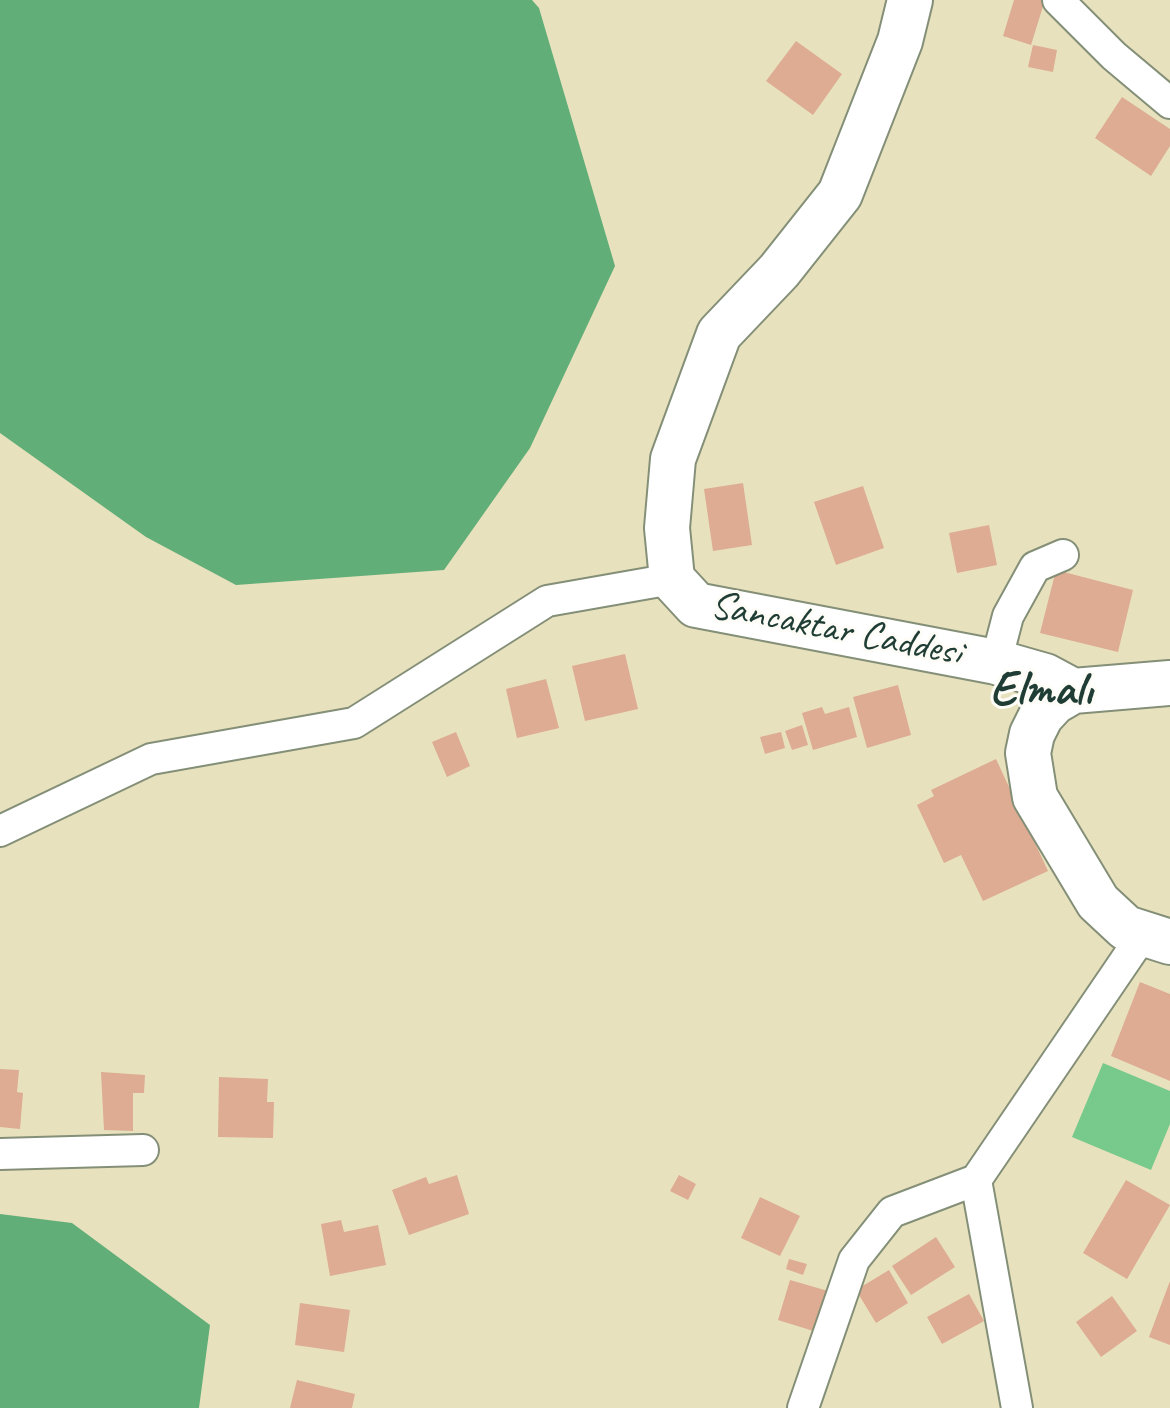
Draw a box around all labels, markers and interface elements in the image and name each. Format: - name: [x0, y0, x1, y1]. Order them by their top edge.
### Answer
- street label: Sancaktar Caddesi: [706, 582, 966, 678]
- district label: Elmalı: [990, 662, 1092, 720]

